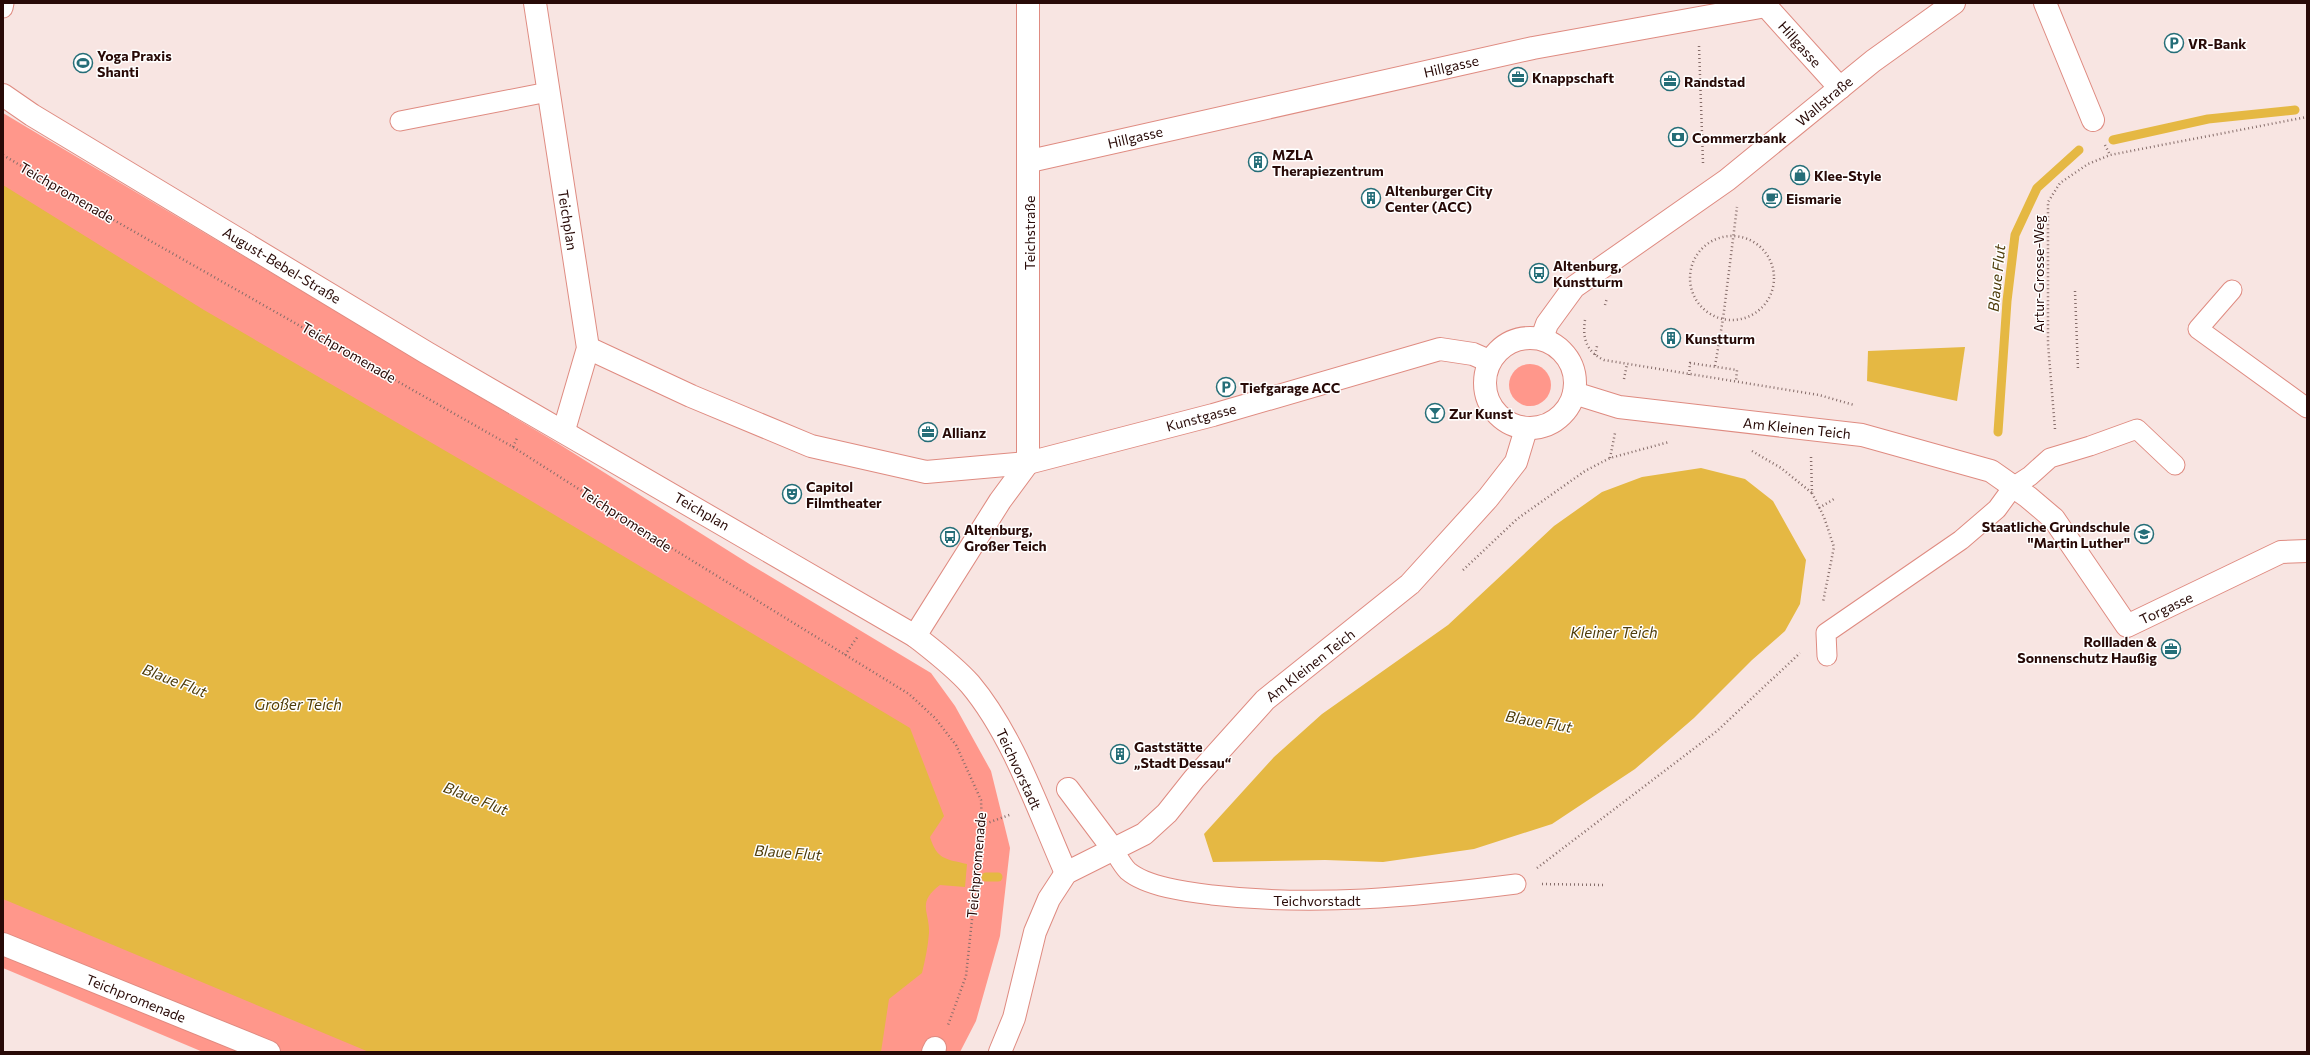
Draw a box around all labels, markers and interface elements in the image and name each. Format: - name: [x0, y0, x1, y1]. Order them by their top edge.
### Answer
- street label: Hillgasse: [1775, 17, 1825, 71]
- parking icon: VR-Bank: [2163, 32, 2185, 54]
- place label: VR-Bank: [2188, 35, 2246, 52]
- place label: Yoga Praxis Shanti: [97, 47, 172, 80]
- street label: Hillgasse: [1422, 51, 1480, 81]
- sports icon: Yoga Praxis Shanti: [72, 52, 94, 74]
- office icon: Knappschaft: [1507, 66, 1529, 88]
- place label: Knappschaft: [1532, 69, 1614, 86]
- office icon: Randstad: [1659, 70, 1681, 92]
- street label: Wallstraße: [1792, 72, 1856, 130]
- place label: Randstad: [1684, 73, 1745, 90]
- street label: Hillgasse: [1106, 122, 1164, 152]
- bank icon: Commerzbank: [1667, 126, 1689, 148]
- place label: Commerzbank: [1692, 129, 1787, 146]
- place label: MZLA Therapiezentrum: [1272, 146, 1384, 179]
- building icon: MZLA Therapiezentrum: [1247, 151, 1269, 173]
- street label: Teichpromenade: [17, 158, 117, 226]
- shop icon: Klee-Style: [1789, 164, 1811, 186]
- place label: Klee-Style: [1814, 167, 1881, 184]
- place label: Altenburger City Center (ACC): [1385, 182, 1493, 215]
- building icon: Altenburger City Center (ACC): [1360, 187, 1382, 209]
- cafe icon: Eismarie: [1761, 187, 1783, 209]
- street label: Teichplan: [555, 189, 581, 251]
- place label: Eismarie: [1786, 190, 1841, 207]
- street label: Teichstraße: [1021, 196, 1038, 270]
- street label: Artur-Grosse-Weg: [2030, 215, 2047, 333]
- street label: August-Bebel-Straße: [220, 223, 344, 307]
- water label: Blaue Flut: [1984, 243, 2009, 312]
- place label: Altenburg, Kunstturm: [1553, 257, 1623, 290]
- bus stop icon: Altenburg, Kunstturm: [1528, 262, 1550, 284]
- street label: Teichpromenade: [299, 318, 399, 386]
- building icon: Kunstturm: [1660, 327, 1682, 349]
- place label: Kunstturm: [1685, 330, 1755, 347]
- parking icon: Tiefgarage ACC: [1215, 376, 1237, 398]
- place label: Tiefgarage ACC: [1240, 379, 1340, 396]
- street label: Kunstgasse: [1164, 399, 1238, 435]
- bar icon: Zur Kunst: [1424, 402, 1446, 424]
- place label: Zur Kunst: [1449, 405, 1513, 422]
- street label: Am Kleinen Teich: [1742, 414, 1852, 442]
- office icon: Allianz: [917, 421, 939, 443]
- place label: Allianz: [942, 424, 986, 441]
- place label: Capitol Filmtheater: [806, 478, 882, 511]
- street label: Teichpromenade: [577, 483, 675, 555]
- theatre icon: Capitol Filmtheater: [781, 483, 803, 505]
- street label: Teichplan: [671, 488, 733, 534]
- place label: Staatliche Grundschule "Martin Luther": [1982, 518, 2130, 551]
- place label: Altenburg, Großer Teich: [964, 521, 1047, 554]
- school or university icon: Staatliche Grundschule "Martin Luther": [2133, 523, 2155, 545]
- bus stop icon: Altenburg, Großer Teich: [939, 526, 961, 548]
- street label: Torgasse: [2137, 588, 2195, 628]
- water label: Kleiner Teich: [1570, 623, 1658, 641]
- street label: Am Kleinen Teich: [1262, 625, 1358, 705]
- place label: Rollladen & Sonnenschutz Haußig: [2017, 633, 2157, 666]
- office icon: Rollladen & Sonnenschutz Haußig: [2160, 638, 2182, 660]
- water label: Blaue Flut: [140, 660, 210, 701]
- water label: Großer Teich: [254, 695, 342, 713]
- water label: Blaue Flut: [1504, 706, 1575, 736]
- street label: Teichvorstadt: [993, 726, 1045, 812]
- place label: Gaststätte „Stadt Dessau“: [1134, 738, 1232, 771]
- building icon: Gaststätte „Stadt Dessau“: [1109, 743, 1131, 765]
- water label: Blaue Flut: [441, 778, 511, 819]
- street label: Teichpromenade: [963, 811, 989, 919]
- water label: Blaue Flut: [754, 841, 823, 863]
- street label: Teichvorstadt: [1273, 892, 1361, 909]
- street label: Teichpromenade: [84, 970, 188, 1026]

